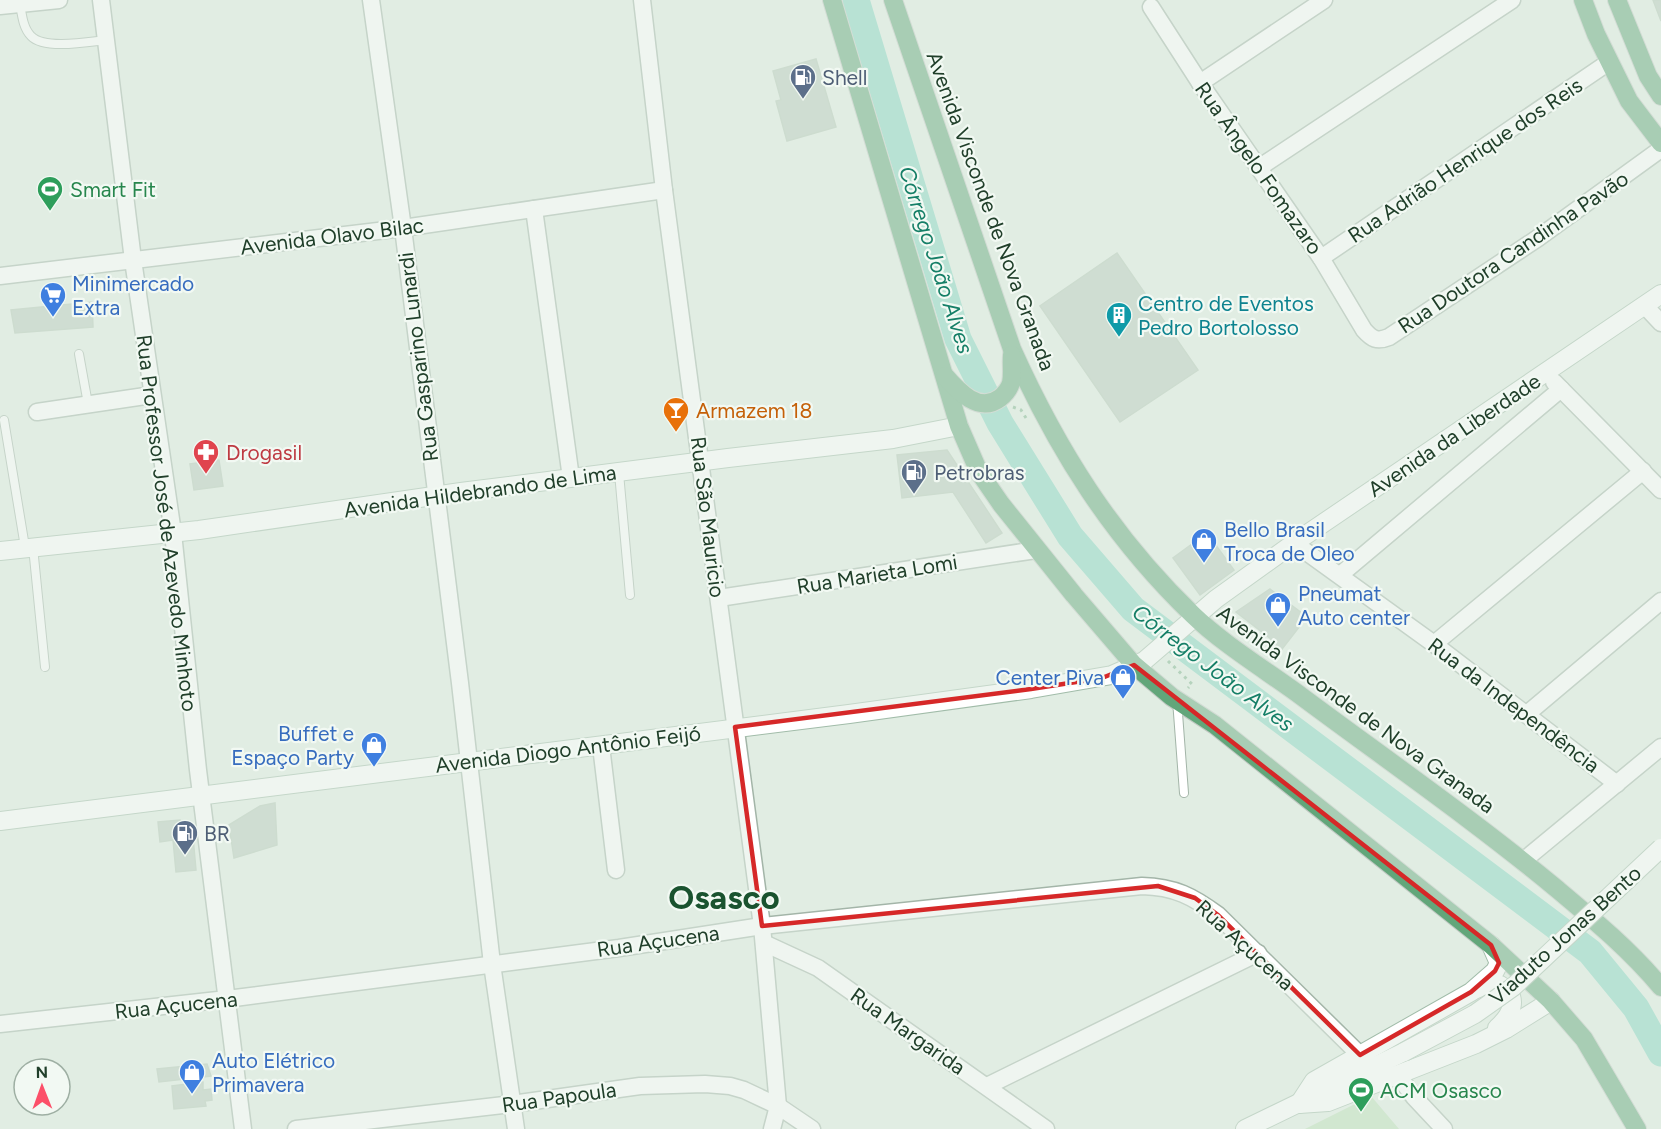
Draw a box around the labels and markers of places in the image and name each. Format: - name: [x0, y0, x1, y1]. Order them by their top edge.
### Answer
- fuel station icon: Shell: [788, 62, 818, 100]
- place label: Shell: [822, 65, 867, 90]
- sports icon: Smart Fit: [35, 174, 65, 212]
- place label: Smart Fit: [70, 177, 156, 202]
- place label: Minimercado Extra: [72, 271, 194, 320]
- supermarket icon: Minimercado Extra: [38, 280, 68, 318]
- place label: Centro de Eventos Pedro Bortolosso: [1138, 291, 1314, 340]
- building icon: Centro de Eventos Pedro Bortolosso: [1104, 300, 1134, 338]
- bar icon: Armazem 18: [661, 395, 691, 433]
- place label: Armazem 18: [696, 398, 812, 423]
- pharmacy icon: Drogasil: [191, 437, 221, 475]
- place label: Drogasil: [226, 440, 302, 465]
- fuel station icon: Petrobras: [899, 457, 929, 495]
- place label: Petrobras: [934, 460, 1025, 485]
- place label: Bello Brasil Troca de Oleo: [1224, 517, 1355, 566]
- shop icon: Bello Brasil Troca de Oleo: [1189, 526, 1219, 564]
- place label: Pneumat Auto center: [1298, 581, 1410, 630]
- shop icon: Pneumat Auto center: [1263, 590, 1293, 628]
- shop icon: Center Piva: [1108, 662, 1138, 700]
- place label: Center Piva: [996, 665, 1104, 690]
- place label: Buffet e Espaço Party: [231, 721, 354, 770]
- shop icon: Buffet e Espaço Party: [359, 730, 389, 768]
- fuel station icon: BR: [170, 818, 200, 856]
- place label: BR: [204, 821, 230, 846]
- place label: Auto Elétrico Primavera: [212, 1048, 335, 1097]
- shop icon: Auto Elétrico Primavera: [177, 1057, 207, 1095]
- sports icon: ACM Osasco: [1346, 1075, 1376, 1113]
- place label: ACM Osasco: [1380, 1078, 1502, 1103]

